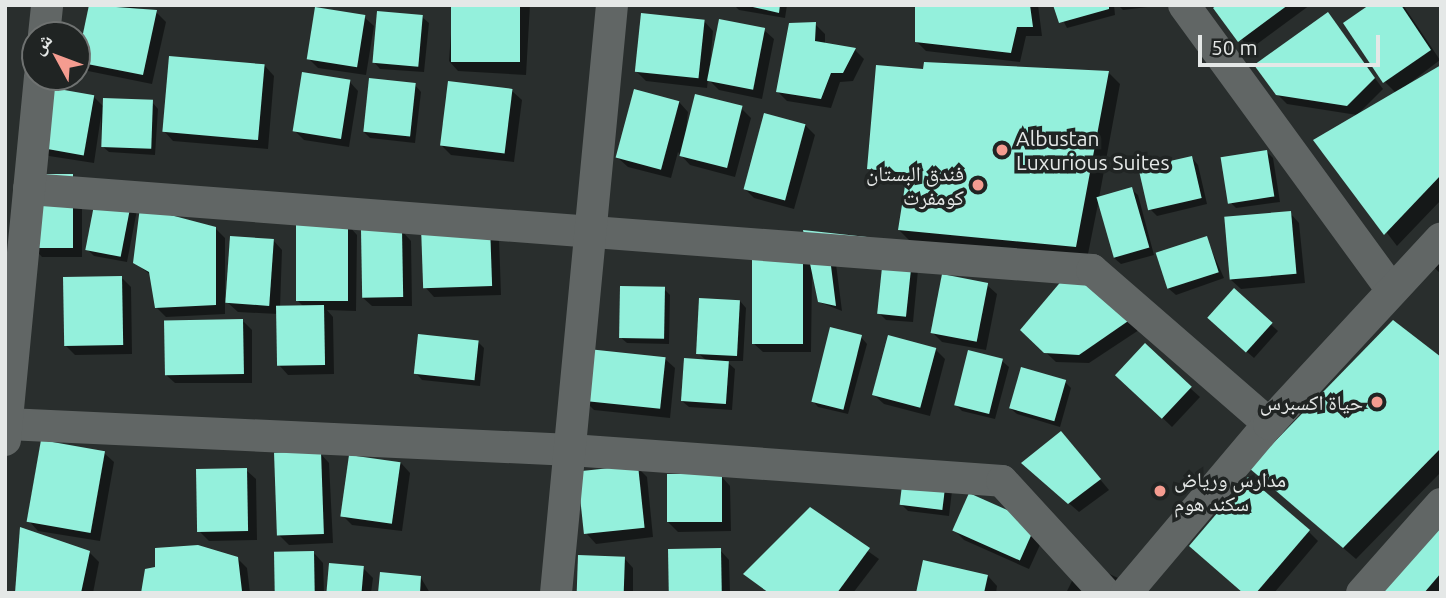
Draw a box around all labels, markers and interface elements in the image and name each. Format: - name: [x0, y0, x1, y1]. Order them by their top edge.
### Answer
- north arrow: [21, 21, 91, 91]
- scale bar: [1201, 21, 1383, 65]
- text: ش: [27, 29, 57, 58]
- text: 50 m: [1211, 35, 1258, 59]
- place label: Albustan Luxurious Suites: [1016, 125, 1170, 175]
- marker: Albustan Luxurious Suites: [994, 142, 1010, 158]
- place label: فندق البستان كومفرت: [866, 160, 964, 210]
- marker: فندق البستان كومفرت: [970, 177, 986, 193]
- place label: حياة اكسبرس: [1260, 389, 1363, 415]
- marker: حياة اكسبرس: [1369, 394, 1385, 410]
- place label: مدارس ورياض سكند هوم: [1174, 466, 1286, 516]
- marker: مدارس ورياض سكند هوم: [1152, 483, 1168, 499]

